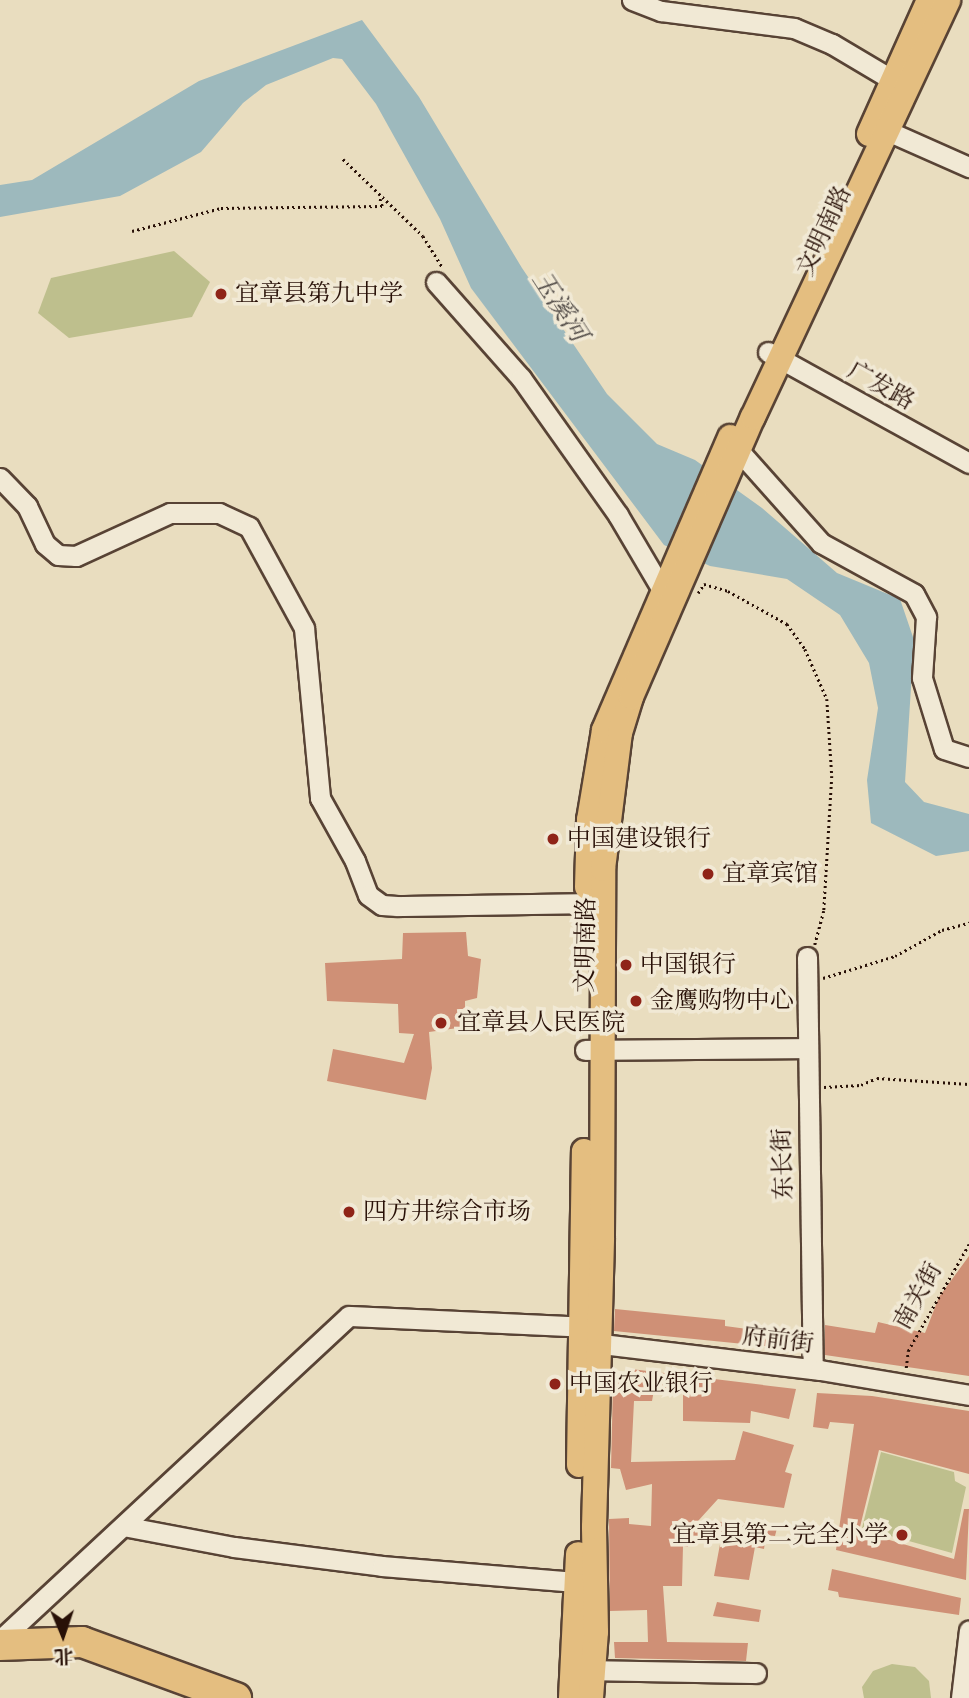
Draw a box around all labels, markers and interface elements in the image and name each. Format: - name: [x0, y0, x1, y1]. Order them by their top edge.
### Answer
- street label: 文明南路: [791, 181, 857, 281]
- water label: 玉溪河: [525, 266, 593, 348]
- place label: 宜章县第九中学: [235, 280, 403, 308]
- marker: 宜章县第九中学: [213, 286, 229, 302]
- street label: 广发路: [843, 356, 919, 416]
- place label: 中国建设银行: [567, 825, 711, 853]
- marker: 中国建设银行: [545, 831, 561, 847]
- place label: 宜章宾馆: [722, 860, 818, 888]
- marker: 宜章宾馆: [700, 866, 716, 882]
- street label: 文明南路: [571, 897, 601, 993]
- place label: 中国银行: [640, 951, 736, 979]
- marker: 中国银行: [618, 957, 634, 973]
- place label: 金鹰购物中心: [650, 987, 794, 1015]
- marker: 金鹰购物中心: [628, 993, 644, 1009]
- place label: 宜章县人民医院: [457, 1009, 625, 1037]
- marker: 宜章县人民医院: [431, 1013, 451, 1033]
- street label: 东长街: [767, 1128, 799, 1200]
- place label: 四方井综合市场: [363, 1198, 531, 1226]
- marker: 四方井综合市场: [341, 1204, 357, 1220]
- street label: 南关街: [888, 1258, 948, 1334]
- street label: 府前街: [741, 1321, 815, 1359]
- place label: 中国农业银行: [569, 1370, 713, 1398]
- marker: 中国农业银行: [547, 1376, 563, 1392]
- place label: 宜章县第二完全小学: [672, 1521, 888, 1549]
- marker: 宜章县第二完全小学: [894, 1527, 910, 1543]
- north arrow: [28, 1600, 98, 1670]
- text: 北: [54, 1644, 74, 1668]

